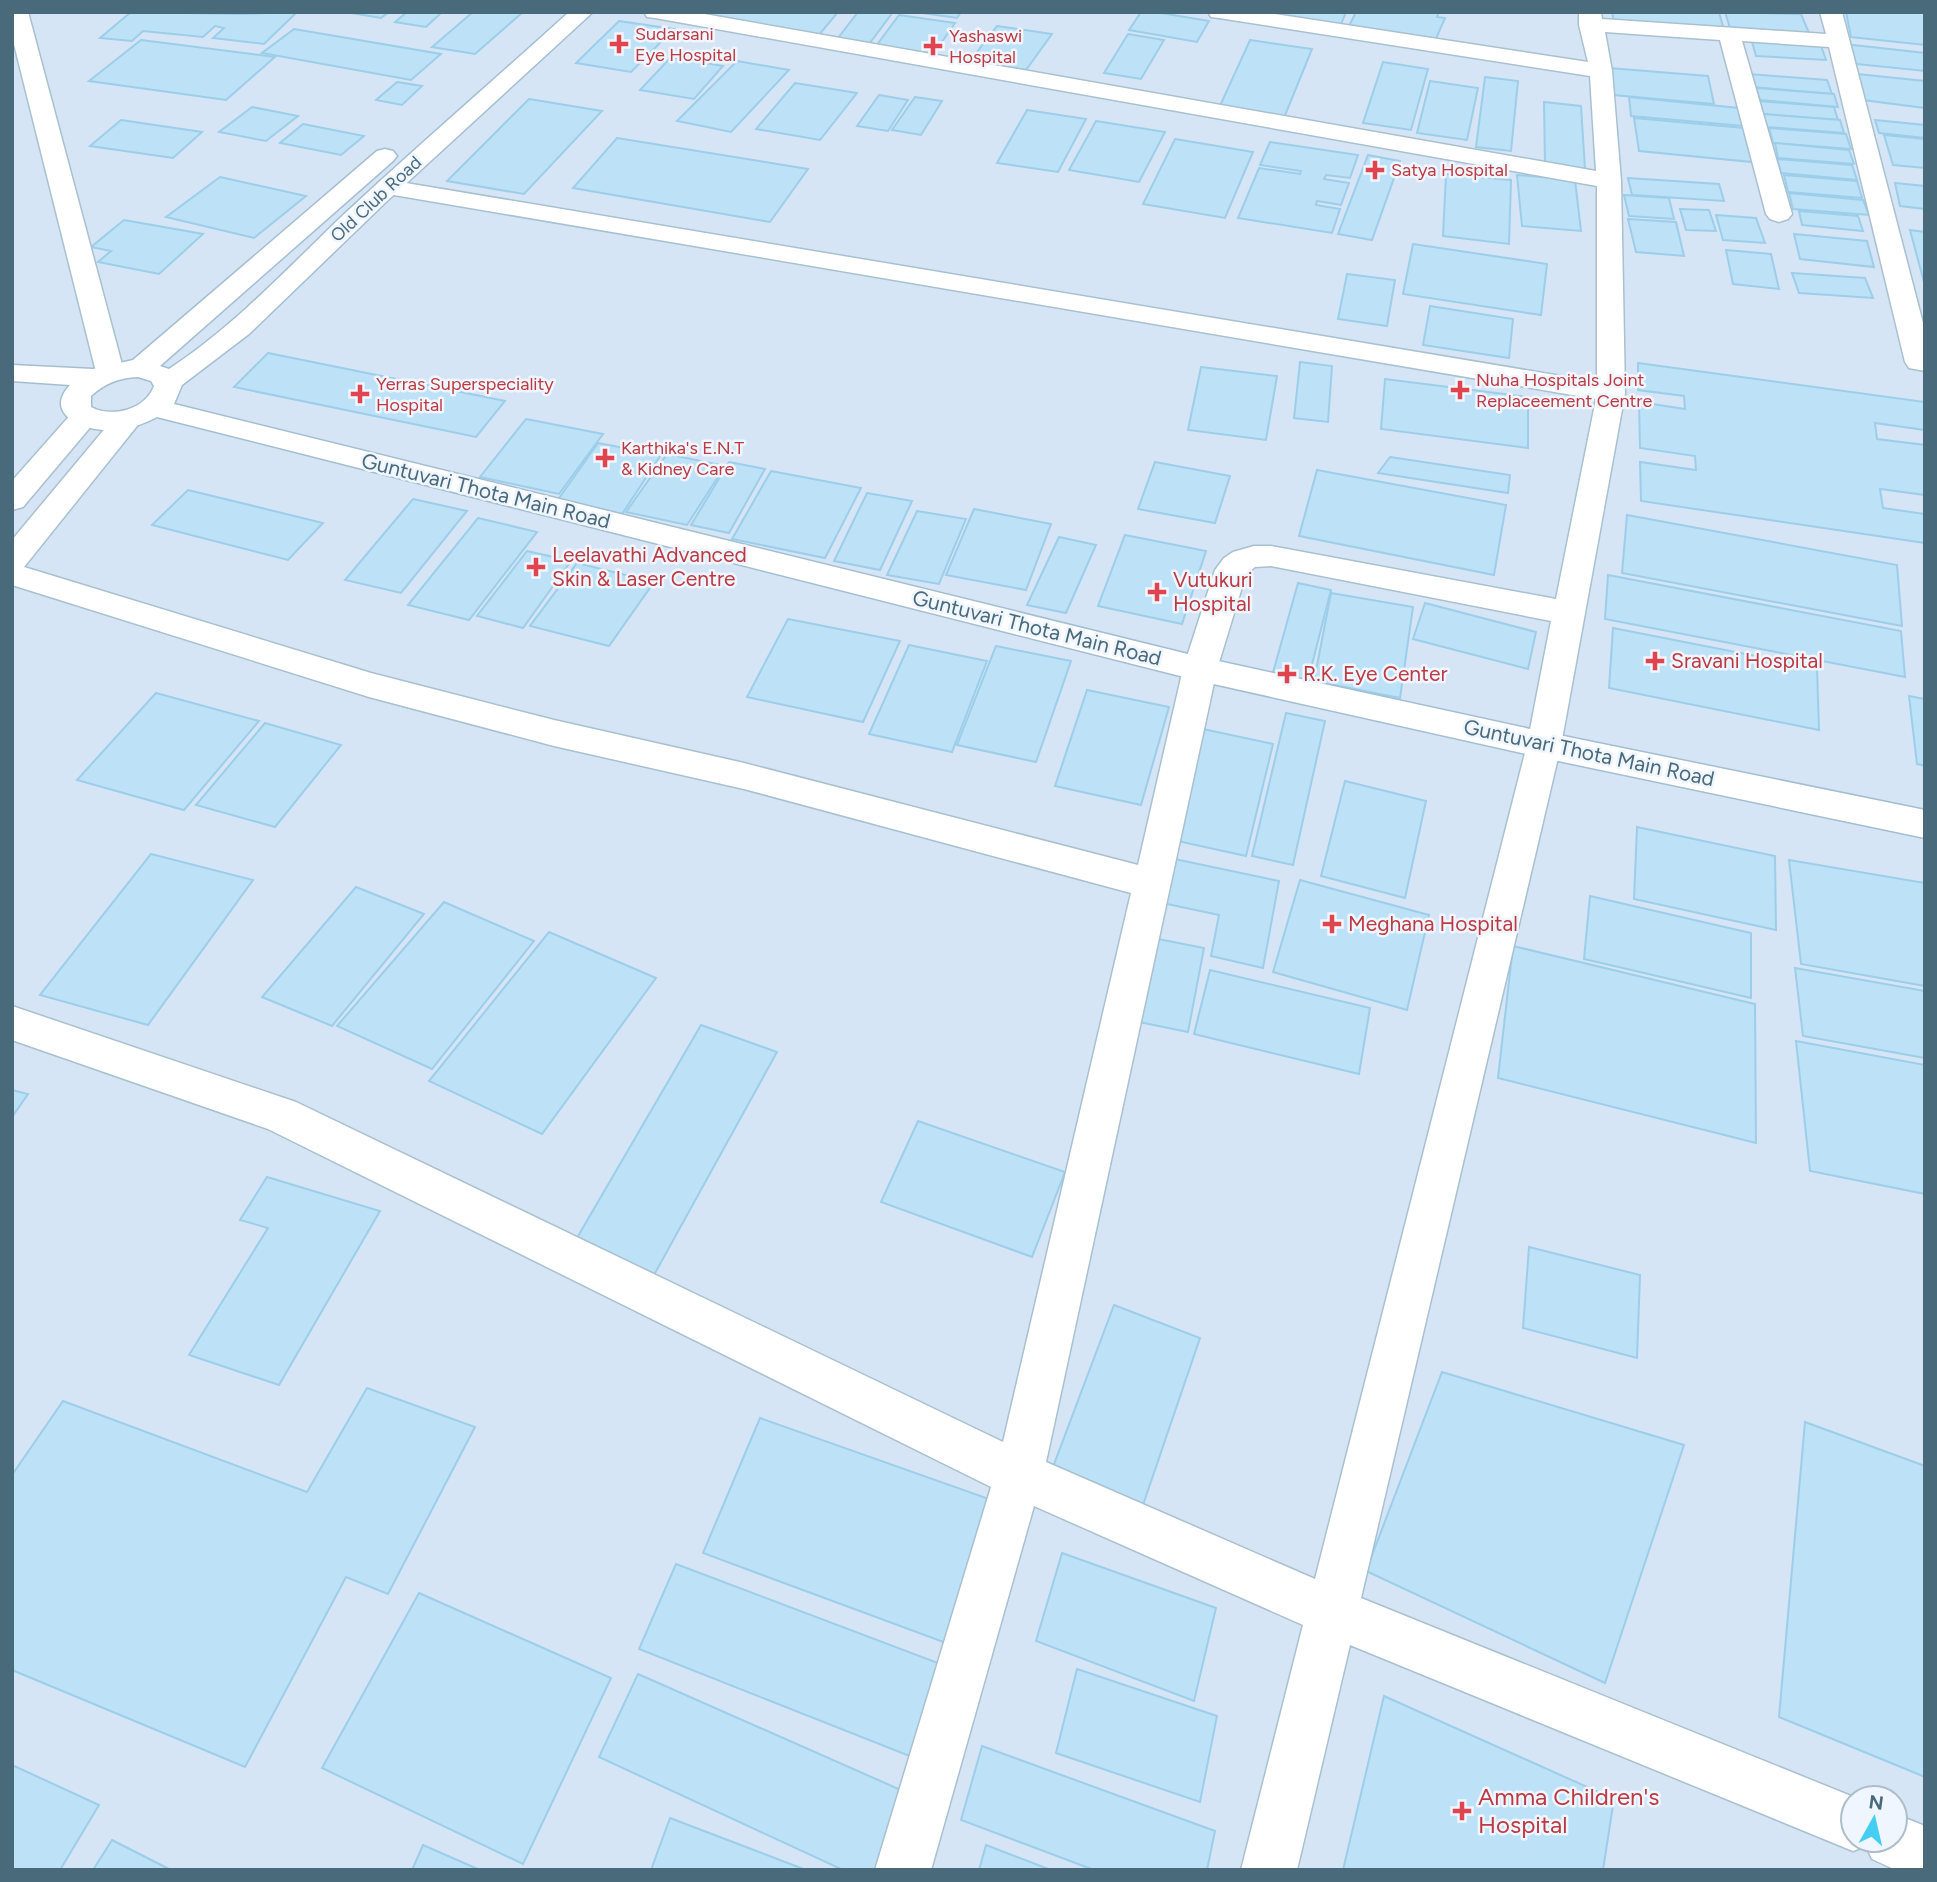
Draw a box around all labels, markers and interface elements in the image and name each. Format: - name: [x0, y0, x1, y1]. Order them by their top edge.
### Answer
- place label: Sudarsani Eye Hospital: [635, 23, 736, 66]
- place label: Yashaswi Hospital: [949, 25, 1022, 68]
- marker: Sudarsani Eye Hospital: [609, 34, 629, 54]
- marker: Yashaswi Hospital: [923, 36, 943, 56]
- street label: Old Club Road: [326, 151, 426, 247]
- place label: Satya Hospital: [1391, 159, 1508, 181]
- marker: Satya Hospital: [1365, 160, 1385, 180]
- place label: Nuha Hospitals Joint Replaceement Centre: [1476, 369, 1652, 412]
- place label: Yerras Superspeciality Hospital: [376, 373, 554, 416]
- marker: Nuha Hospitals Joint Replaceement Centre: [1450, 380, 1470, 400]
- marker: Yerras Superspeciality Hospital: [350, 384, 370, 404]
- place label: Karthika's E.N.T & Kidney Care: [621, 437, 744, 480]
- street label: Guntuvari Thota Main Road: [359, 447, 613, 534]
- marker: Karthika's E.N.T & Kidney Care: [595, 448, 615, 468]
- place label: Leelavathi Advanced Skin & Laser Centre: [552, 542, 747, 591]
- marker: Leelavathi Advanced Skin & Laser Centre: [526, 557, 546, 577]
- place label: Vutukuri Hospital: [1173, 567, 1253, 616]
- marker: Vutukuri Hospital: [1147, 582, 1167, 602]
- street label: Guntuvari Thota Main Road: [910, 584, 1164, 671]
- place label: Sravani Hospital: [1671, 648, 1823, 673]
- marker: Sravani Hospital: [1645, 651, 1665, 671]
- place label: R.K. Eye Center: [1303, 661, 1448, 686]
- marker: R.K. Eye Center: [1277, 664, 1297, 684]
- street label: Guntuvari Thota Main Road: [1462, 714, 1717, 791]
- place label: Meghana Hospital: [1348, 911, 1518, 936]
- marker: Meghana Hospital: [1322, 914, 1342, 934]
- place label: Amma Children's Hospital: [1478, 1782, 1659, 1839]
- north arrow: [1839, 1784, 1909, 1854]
- text: N: [1867, 1790, 1885, 1815]
- marker: Amma Children's Hospital: [1452, 1801, 1472, 1821]

